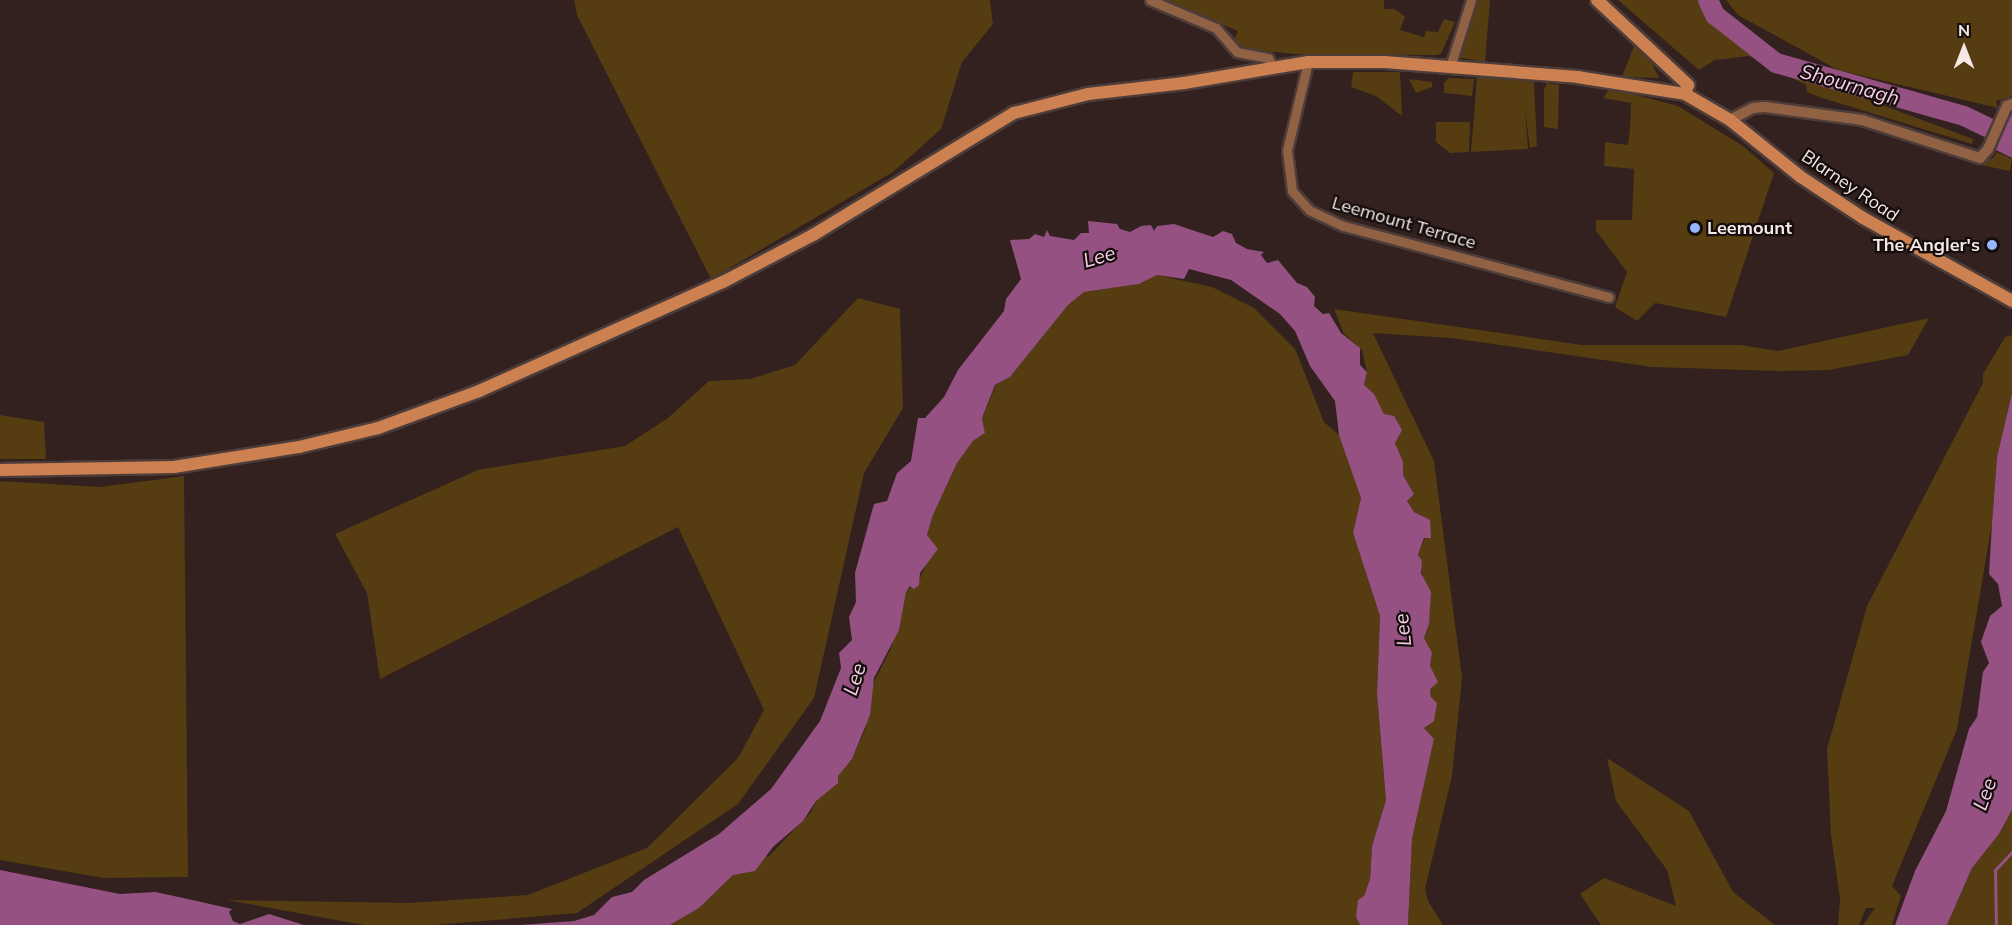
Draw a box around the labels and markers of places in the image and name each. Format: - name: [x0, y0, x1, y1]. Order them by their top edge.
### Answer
- place label: Leemount: [1707, 217, 1792, 239]
- marker: Leemount: [1688, 221, 1702, 235]
- place label: The Angler's: [1873, 234, 1980, 256]
- marker: The Angler's: [1985, 238, 1999, 252]

